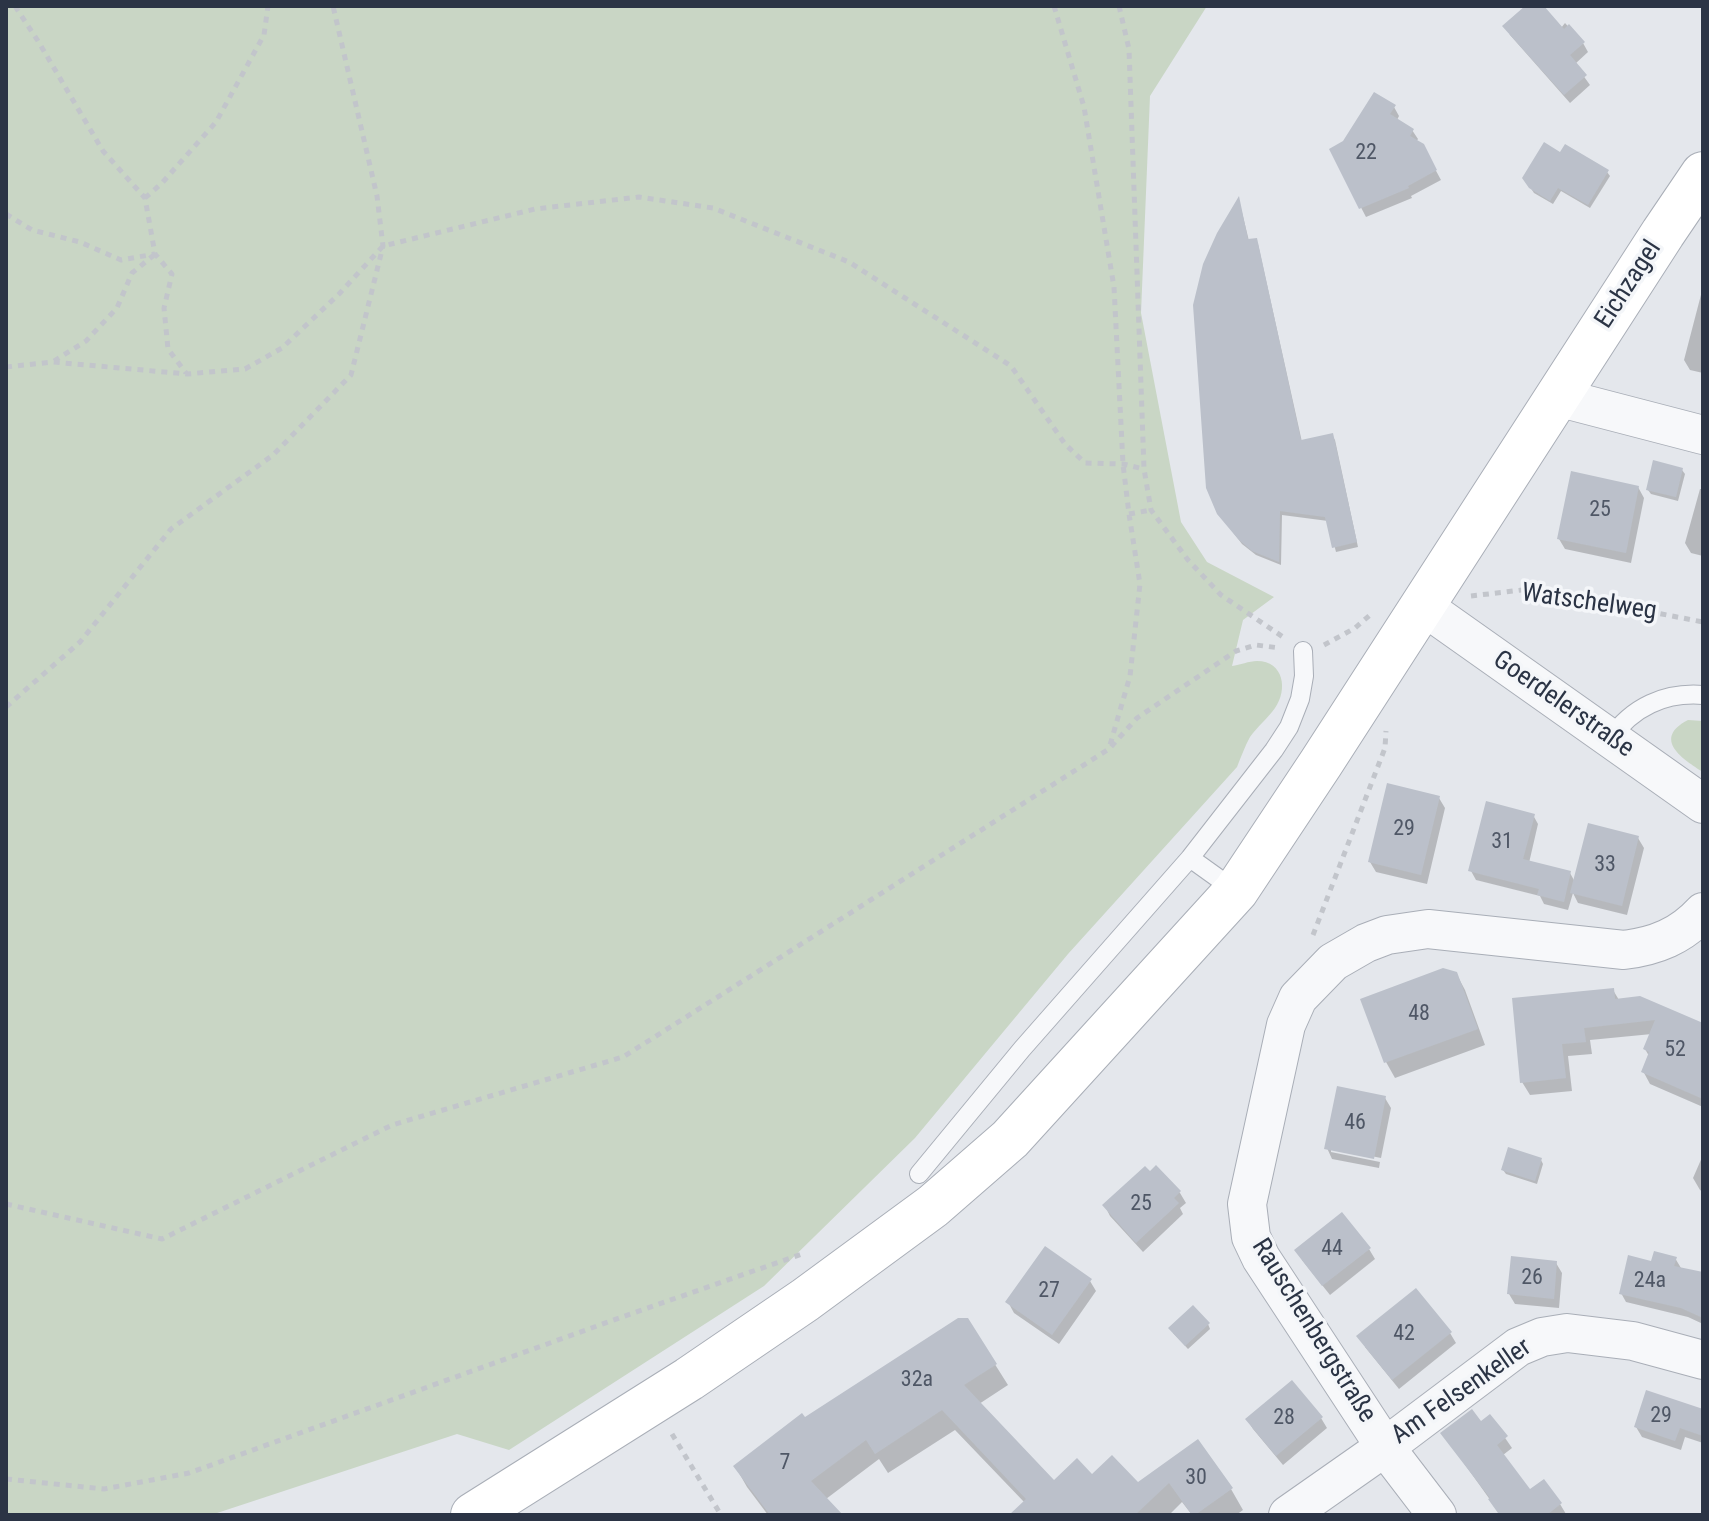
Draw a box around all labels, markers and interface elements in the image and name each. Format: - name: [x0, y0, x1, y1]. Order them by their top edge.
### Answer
- house number: 22: [1355, 140, 1377, 166]
- street label: Eichzagel: [1589, 235, 1669, 335]
- house number: 25: [1589, 497, 1611, 523]
- street label: Watschelweg: [1519, 578, 1659, 628]
- street label: Goerdelerstraße: [1487, 645, 1639, 765]
- house number: 29: [1393, 816, 1415, 842]
- house number: 31: [1491, 829, 1513, 855]
- house number: 33: [1594, 852, 1616, 878]
- house number: 48: [1408, 1001, 1430, 1027]
- house number: 52: [1664, 1037, 1686, 1063]
- house number: 46: [1344, 1110, 1366, 1136]
- house number: 25: [1130, 1191, 1152, 1217]
- street label: Rauschenbergstraße: [1244, 1233, 1382, 1429]
- house number: 44: [1321, 1236, 1343, 1262]
- house number: 26: [1521, 1265, 1543, 1291]
- house number: 24a: [1634, 1268, 1666, 1294]
- house number: 27: [1038, 1278, 1060, 1304]
- house number: 42: [1393, 1321, 1415, 1347]
- street label: Am Felsenkeller: [1386, 1332, 1538, 1452]
- house number: 32a: [901, 1367, 933, 1393]
- house number: 29: [1650, 1403, 1672, 1429]
- house number: 28: [1273, 1405, 1295, 1431]
- house number: 7: [780, 1450, 790, 1476]
- house number: 30: [1185, 1465, 1207, 1491]

